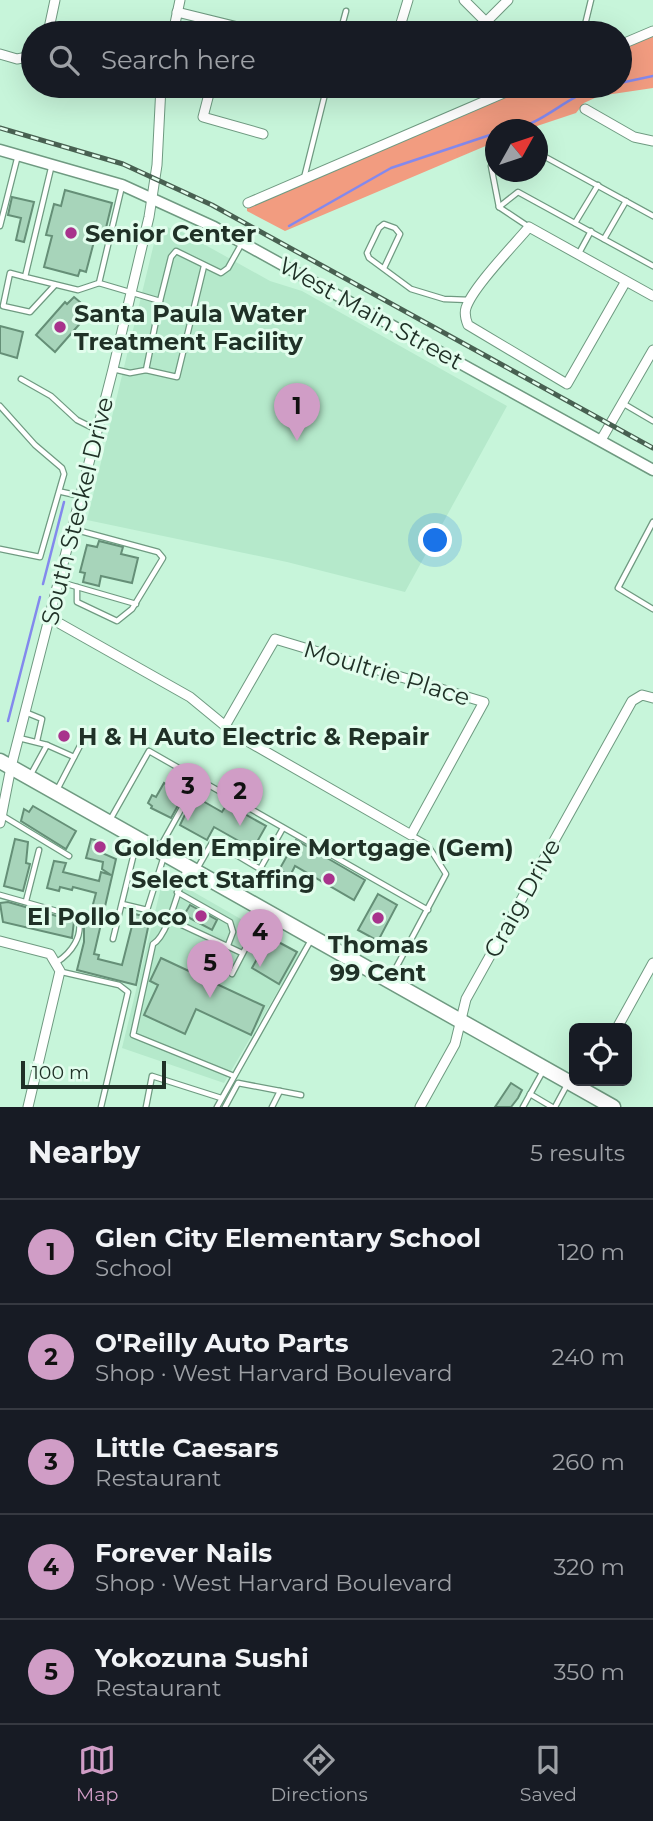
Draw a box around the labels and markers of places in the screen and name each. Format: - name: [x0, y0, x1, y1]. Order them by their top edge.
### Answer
- place label: Senior Center: [85, 219, 256, 248]
- marker: Senior Center: [63, 225, 79, 241]
- place label: Santa Paula Water Treatment Facility: [74, 299, 307, 356]
- marker: Santa Paula Water Treatment Facility: [52, 319, 68, 335]
- pin: 1: [274, 383, 320, 441]
- place label: H & H Auto Electric & Repair: [78, 722, 429, 751]
- marker: H & H Auto Electric & Repair: [56, 728, 72, 744]
- pin: 3: [165, 763, 211, 821]
- pin: 2: [217, 768, 263, 826]
- place label: Golden Empire Mortgage (Gem): [114, 833, 514, 862]
- marker: Golden Empire Mortgage (Gem): [92, 839, 108, 855]
- place label: Select Staffing: [131, 865, 315, 894]
- marker: Select Staffing: [321, 871, 337, 887]
- place label: El Pollo Loco: [27, 902, 187, 931]
- marker: El Pollo Loco: [193, 908, 209, 924]
- pin: 4: [237, 909, 283, 967]
- marker: Thomas 99 Cent: [370, 910, 386, 926]
- place label: Thomas 99 Cent: [328, 930, 428, 987]
- pin: 5: [187, 940, 233, 998]

